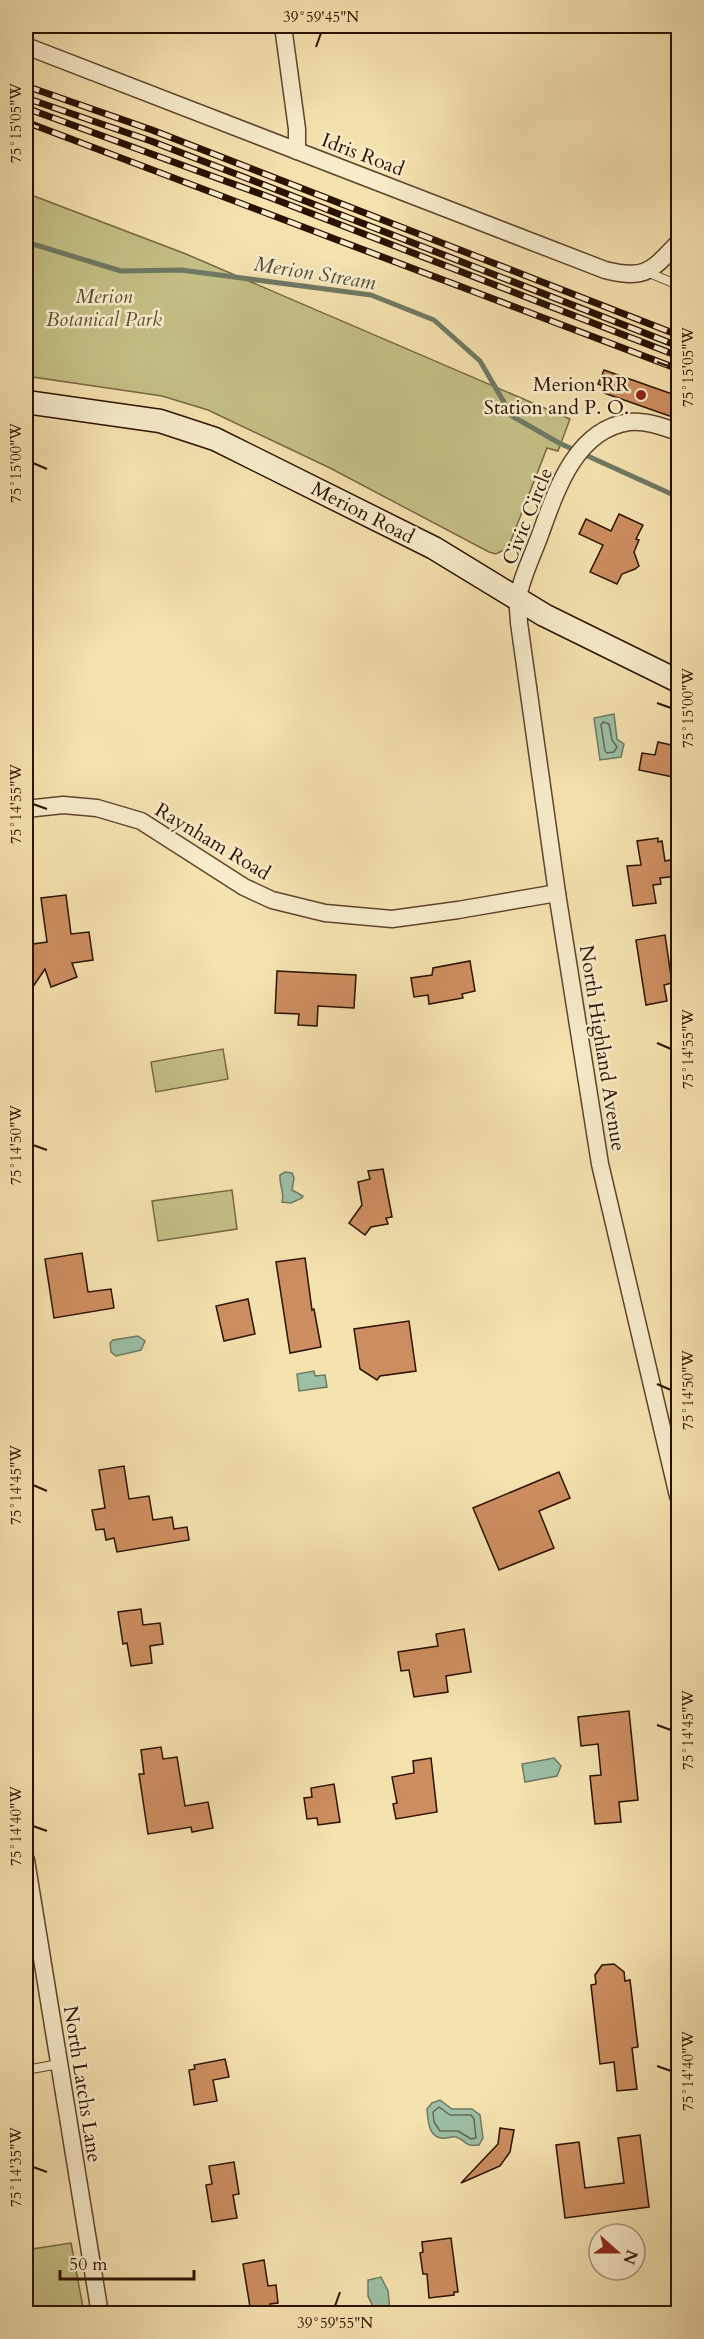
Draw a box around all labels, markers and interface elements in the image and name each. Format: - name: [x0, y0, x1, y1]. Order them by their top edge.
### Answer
- text: 39°59'45"N: [283, 7, 359, 27]
- text: 75°15'05"W: [6, 83, 26, 163]
- street label: Idris Road: [318, 126, 408, 183]
- water label: Merion Stream: [252, 250, 378, 297]
- park label: Merion Botanical Park: [46, 283, 162, 333]
- text: 75°15'05"W: [678, 327, 698, 407]
- place label: Merion RR Station and P. O.: [484, 371, 629, 421]
- marker: Merion RR Station and P. O.: [634, 388, 648, 402]
- text: 75°15'00"W: [6, 423, 26, 503]
- street label: Civic Circle: [496, 464, 559, 569]
- street label: Merion Road: [307, 475, 419, 550]
- text: 75°15'00"W: [678, 668, 698, 748]
- text: 75°14'55"W: [6, 764, 26, 844]
- street label: Raynham Road: [150, 796, 276, 887]
- street label: North Highland Avenue: [573, 943, 632, 1153]
- text: 75°14'55"W: [678, 1009, 698, 1089]
- text: 75°14'50"W: [6, 1105, 26, 1185]
- text: 75°14'50"W: [678, 1350, 698, 1430]
- text: 75°14'45"W: [6, 1445, 26, 1525]
- text: 75°14'45"W: [678, 1690, 698, 1770]
- text: 75°14'40"W: [6, 1786, 26, 1866]
- street label: North Latchs Lane: [57, 2004, 108, 2164]
- text: 75°14'40"W: [678, 2031, 698, 2111]
- text: 75°14'35"W: [6, 2127, 26, 2207]
- north arrow: [587, 2222, 647, 2282]
- scale bar: [60, 2243, 194, 2281]
- text: N: [617, 2247, 643, 2268]
- text: 50 m: [69, 2252, 108, 2277]
- text: 39°59'55"N: [297, 2313, 373, 2333]

